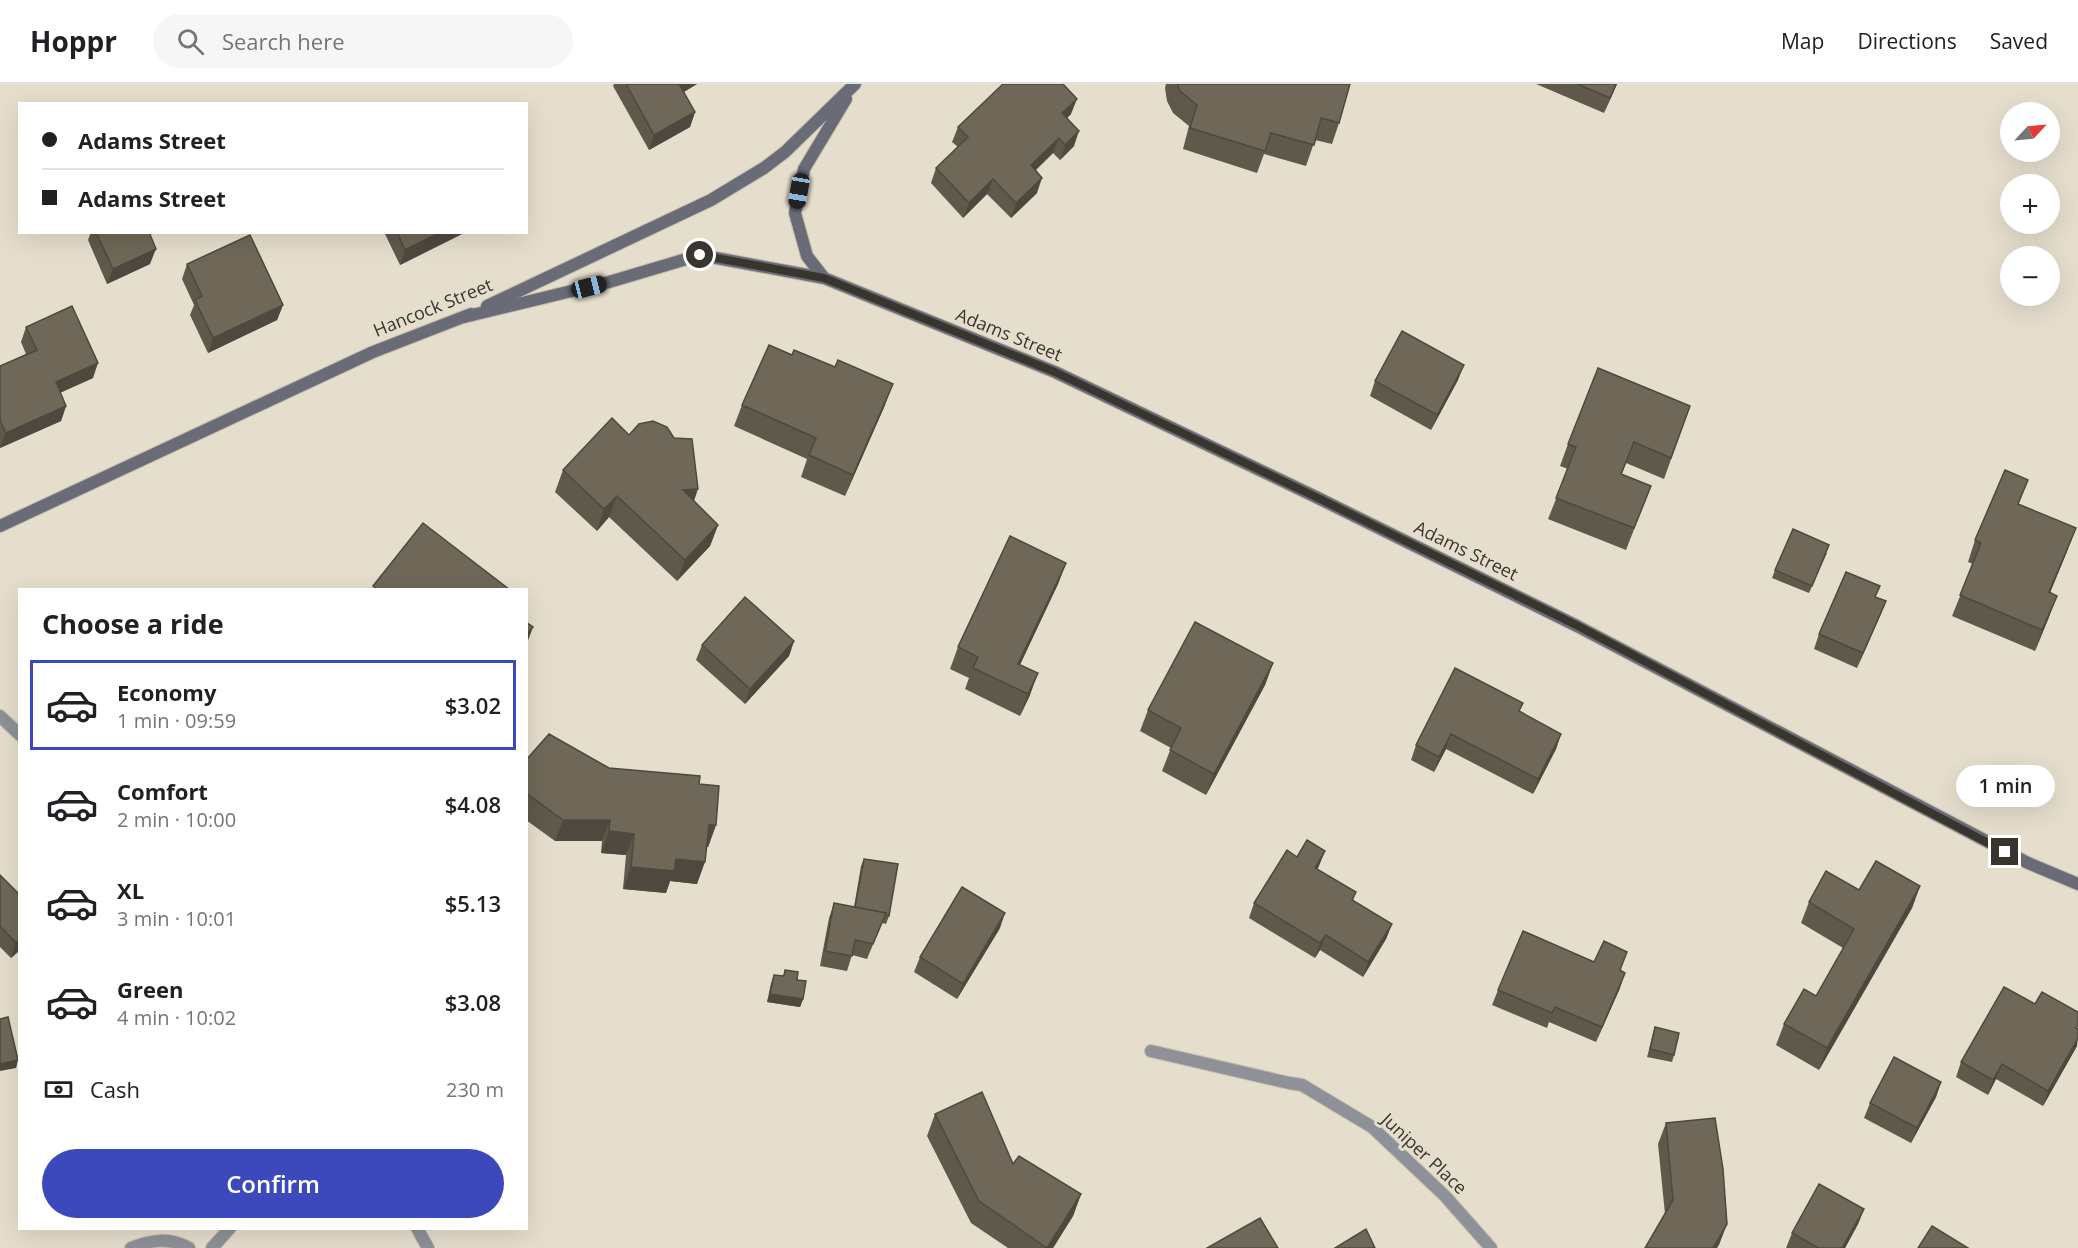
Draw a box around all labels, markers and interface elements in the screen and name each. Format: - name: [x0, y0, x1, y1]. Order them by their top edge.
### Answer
- search box: [153, 14, 573, 68]
- text: Hoppr: [30, 22, 117, 60]
- icon: search: [174, 25, 207, 58]
- text: Search here: [222, 26, 345, 56]
- text: Map: [1781, 27, 1824, 55]
- text: Directions: [1857, 27, 1957, 55]
- text: Saved: [1990, 27, 2048, 55]
- north arrow: [2000, 102, 2060, 162]
- map controls: [2000, 102, 2060, 306]
- text: Adams Street: [78, 125, 226, 155]
- car: [787, 172, 811, 210]
- button: +: [2000, 174, 2060, 234]
- text: Adams Street: [78, 183, 226, 213]
- route start: [686, 241, 713, 268]
- button: −: [2000, 246, 2060, 306]
- street label: Hancock Street: [369, 272, 496, 342]
- car: [569, 274, 609, 300]
- street label: Adams Street: [953, 302, 1066, 366]
- street label: Adams Street: [1411, 515, 1522, 586]
- text: Choose a ride: [42, 605, 224, 642]
- text: Economy: [117, 677, 216, 707]
- icon: car: [45, 678, 99, 732]
- text: $3.02: [445, 690, 501, 720]
- text: 1 min · 09:59: [117, 707, 236, 734]
- callout: 1 min: [1956, 765, 2054, 807]
- text: 1 min: [1979, 772, 2033, 799]
- text: Comfort: [117, 776, 208, 806]
- icon: car: [45, 777, 99, 831]
- text: $4.08: [445, 789, 501, 819]
- text: 2 min · 10:00: [117, 806, 236, 833]
- route end: [1991, 838, 2018, 865]
- text: XL: [117, 875, 144, 905]
- icon: car: [45, 876, 99, 930]
- text: $5.13: [445, 888, 501, 918]
- text: 3 min · 10:01: [117, 905, 236, 932]
- text: Green: [117, 974, 183, 1004]
- icon: car: [45, 975, 99, 1029]
- text: $3.08: [445, 987, 501, 1017]
- text: 4 min · 10:02: [117, 1004, 236, 1031]
- icon: cash: [42, 1073, 75, 1106]
- text: Cash: [90, 1074, 140, 1104]
- text: 230 m: [446, 1076, 504, 1103]
- street label: Juniper Place: [1375, 1106, 1473, 1199]
- button: Confirm: [42, 1149, 504, 1218]

